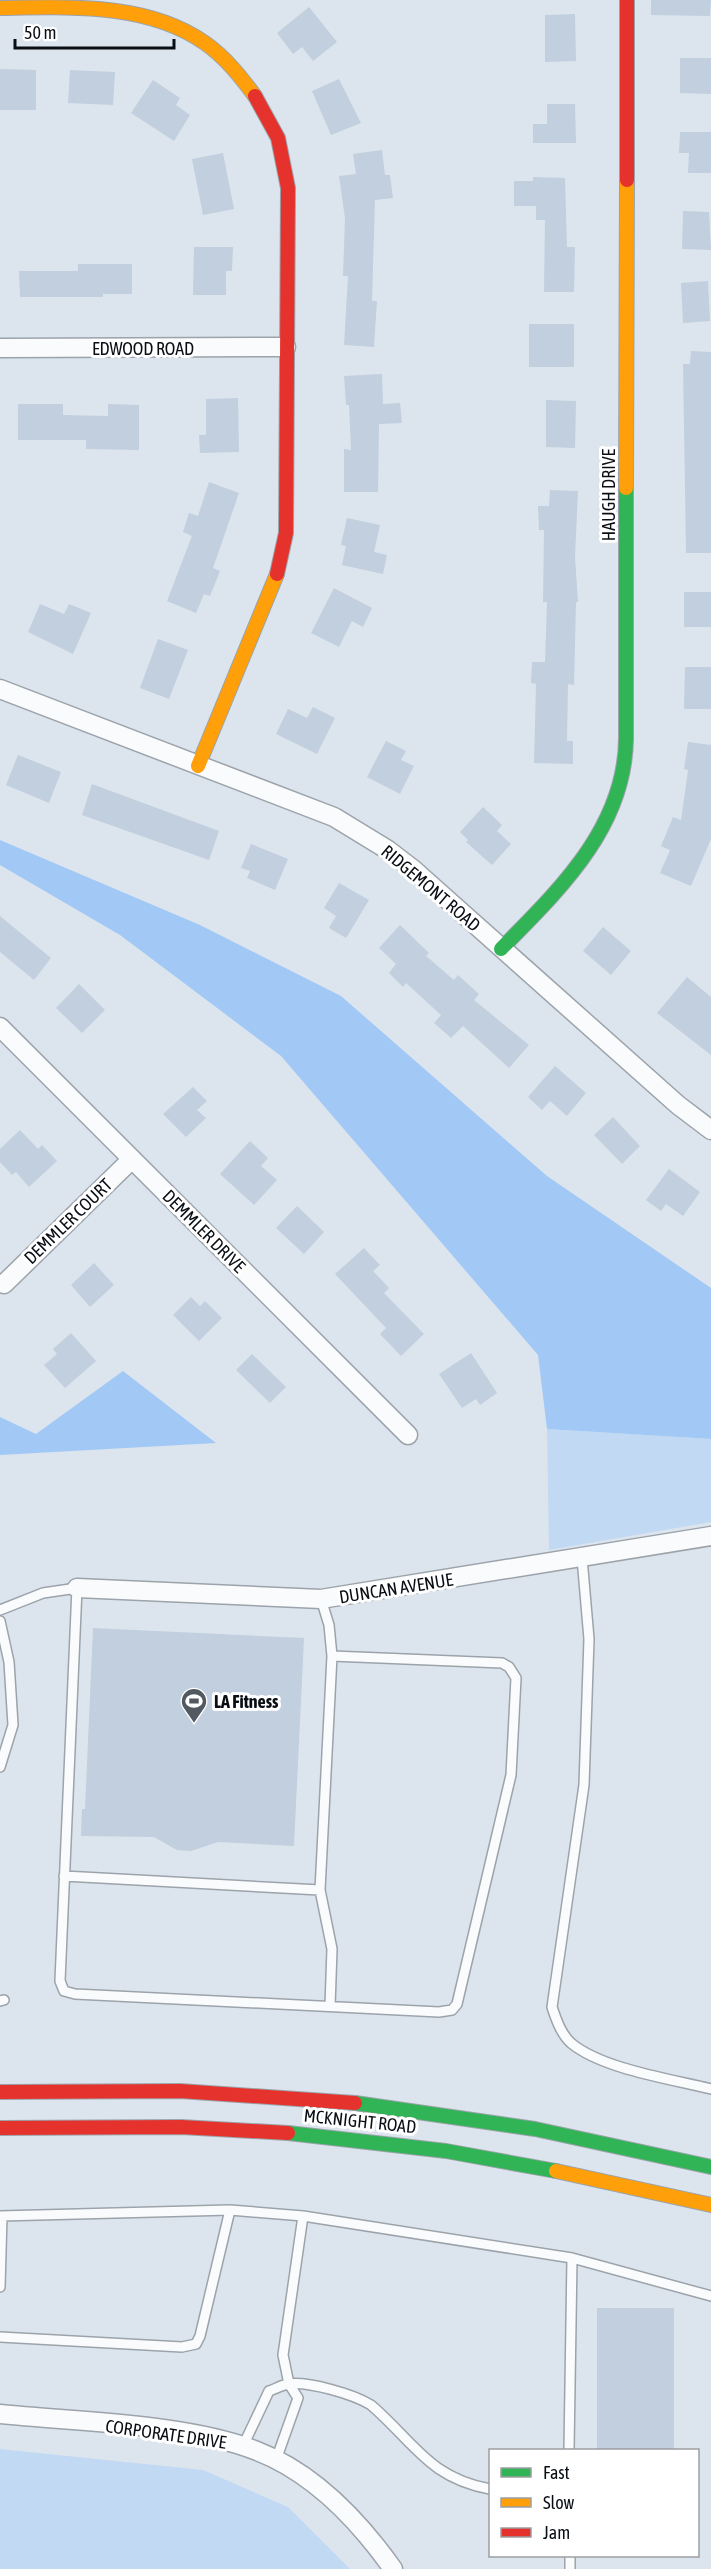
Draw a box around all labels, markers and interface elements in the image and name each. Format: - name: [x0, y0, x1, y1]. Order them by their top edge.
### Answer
- scale bar: [15, 12, 174, 50]
- text: 50 m: [24, 22, 56, 43]
- street label: EDWOOD ROAD: [92, 338, 194, 359]
- street label: HAUGH DRIVE: [598, 448, 619, 541]
- street label: RIDGEMONT ROAD: [377, 841, 485, 935]
- street label: DEMMLER COURT: [20, 1174, 116, 1268]
- street label: DEMMLER DRIVE: [158, 1185, 250, 1277]
- street label: DUNCAN AVENUE: [337, 1569, 455, 1607]
- sports icon: LA Fitness: [179, 1686, 209, 1724]
- place label: LA Fitness: [214, 1691, 279, 1712]
- street label: MCKNIGHT ROAD: [303, 2105, 417, 2137]
- street label: CORPORATE DRIVE: [104, 2415, 228, 2453]
- legend: [489, 2449, 699, 2557]
- text: Fast: [543, 2462, 570, 2483]
- text: Slow: [543, 2492, 574, 2513]
- text: Jam: [543, 2522, 570, 2543]

